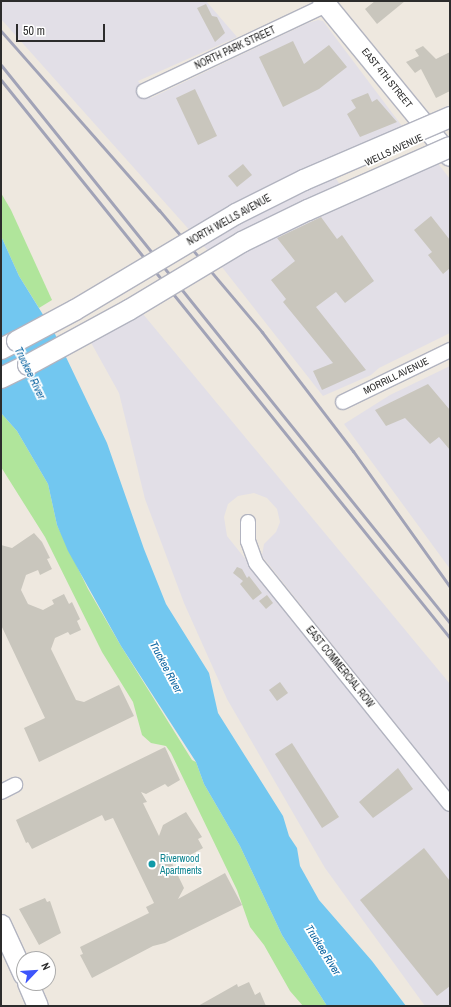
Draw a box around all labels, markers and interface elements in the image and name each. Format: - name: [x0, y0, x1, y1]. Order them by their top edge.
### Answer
- scale bar: [18, 16, 107, 42]
- text: 50 m: [23, 23, 45, 39]
- street label: NORTH PARK STREET: [193, 24, 277, 72]
- street label: EAST 4TH STREET: [359, 46, 415, 110]
- street label: WELLS AVENUE: [363, 131, 425, 169]
- street label: NORTH WELLS AVENUE: [185, 192, 273, 248]
- water label: Truckee River: [12, 345, 48, 401]
- street label: MORRILL AVENUE: [361, 355, 431, 397]
- street label: EAST COMMERCIAL ROW: [303, 624, 377, 710]
- water label: Truckee River: [147, 639, 185, 695]
- place label: Riverwood Apartments: [160, 852, 202, 876]
- marker: Riverwood Apartments: [147, 859, 157, 869]
- water label: Truckee River: [303, 923, 343, 977]
- north arrow: [16, 951, 56, 991]
- text: N: [38, 960, 54, 972]

